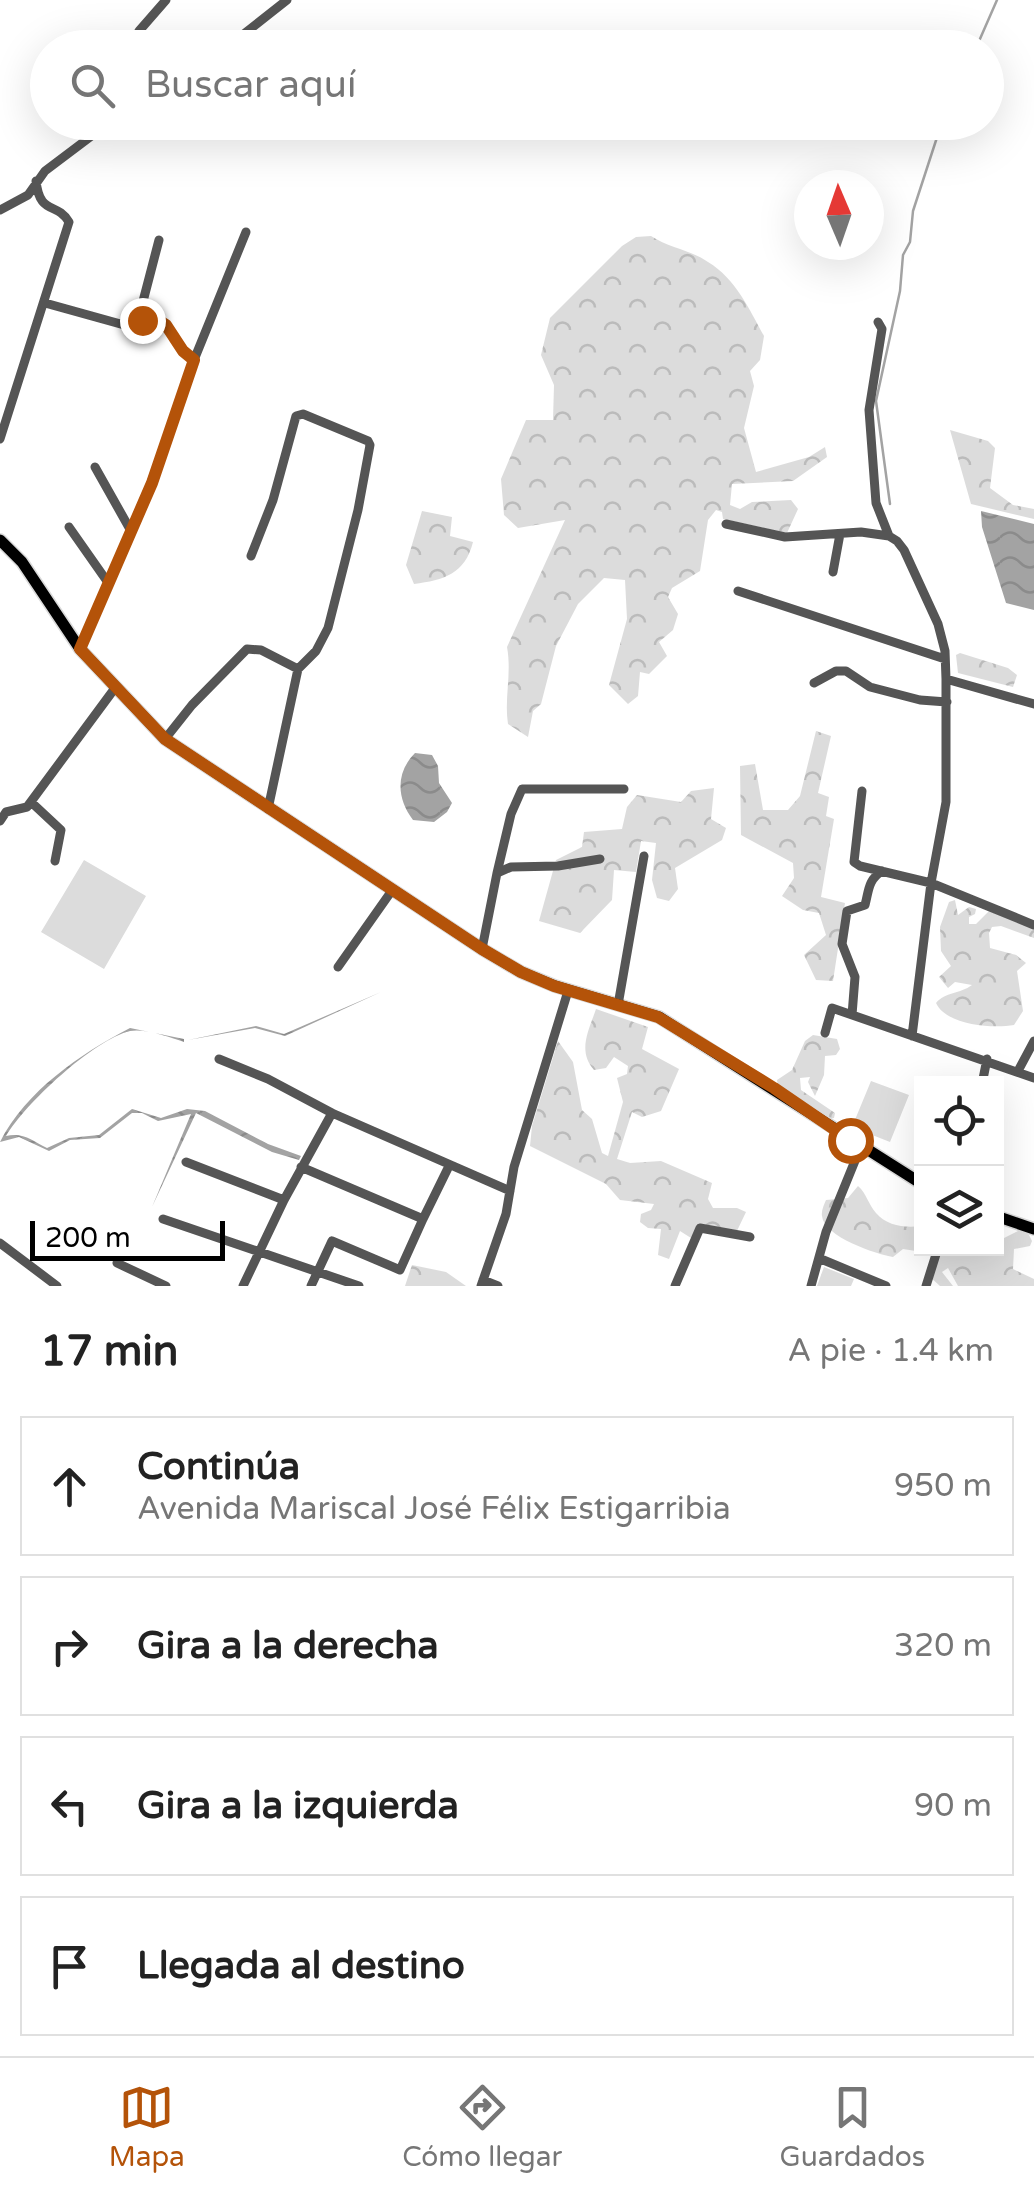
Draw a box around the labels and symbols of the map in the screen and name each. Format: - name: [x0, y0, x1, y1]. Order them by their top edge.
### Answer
- north arrow: [794, 170, 884, 260]
- route end: [120, 298, 166, 344]
- route start: [828, 1118, 874, 1164]
- scale bar: [30, 1216, 225, 1260]

